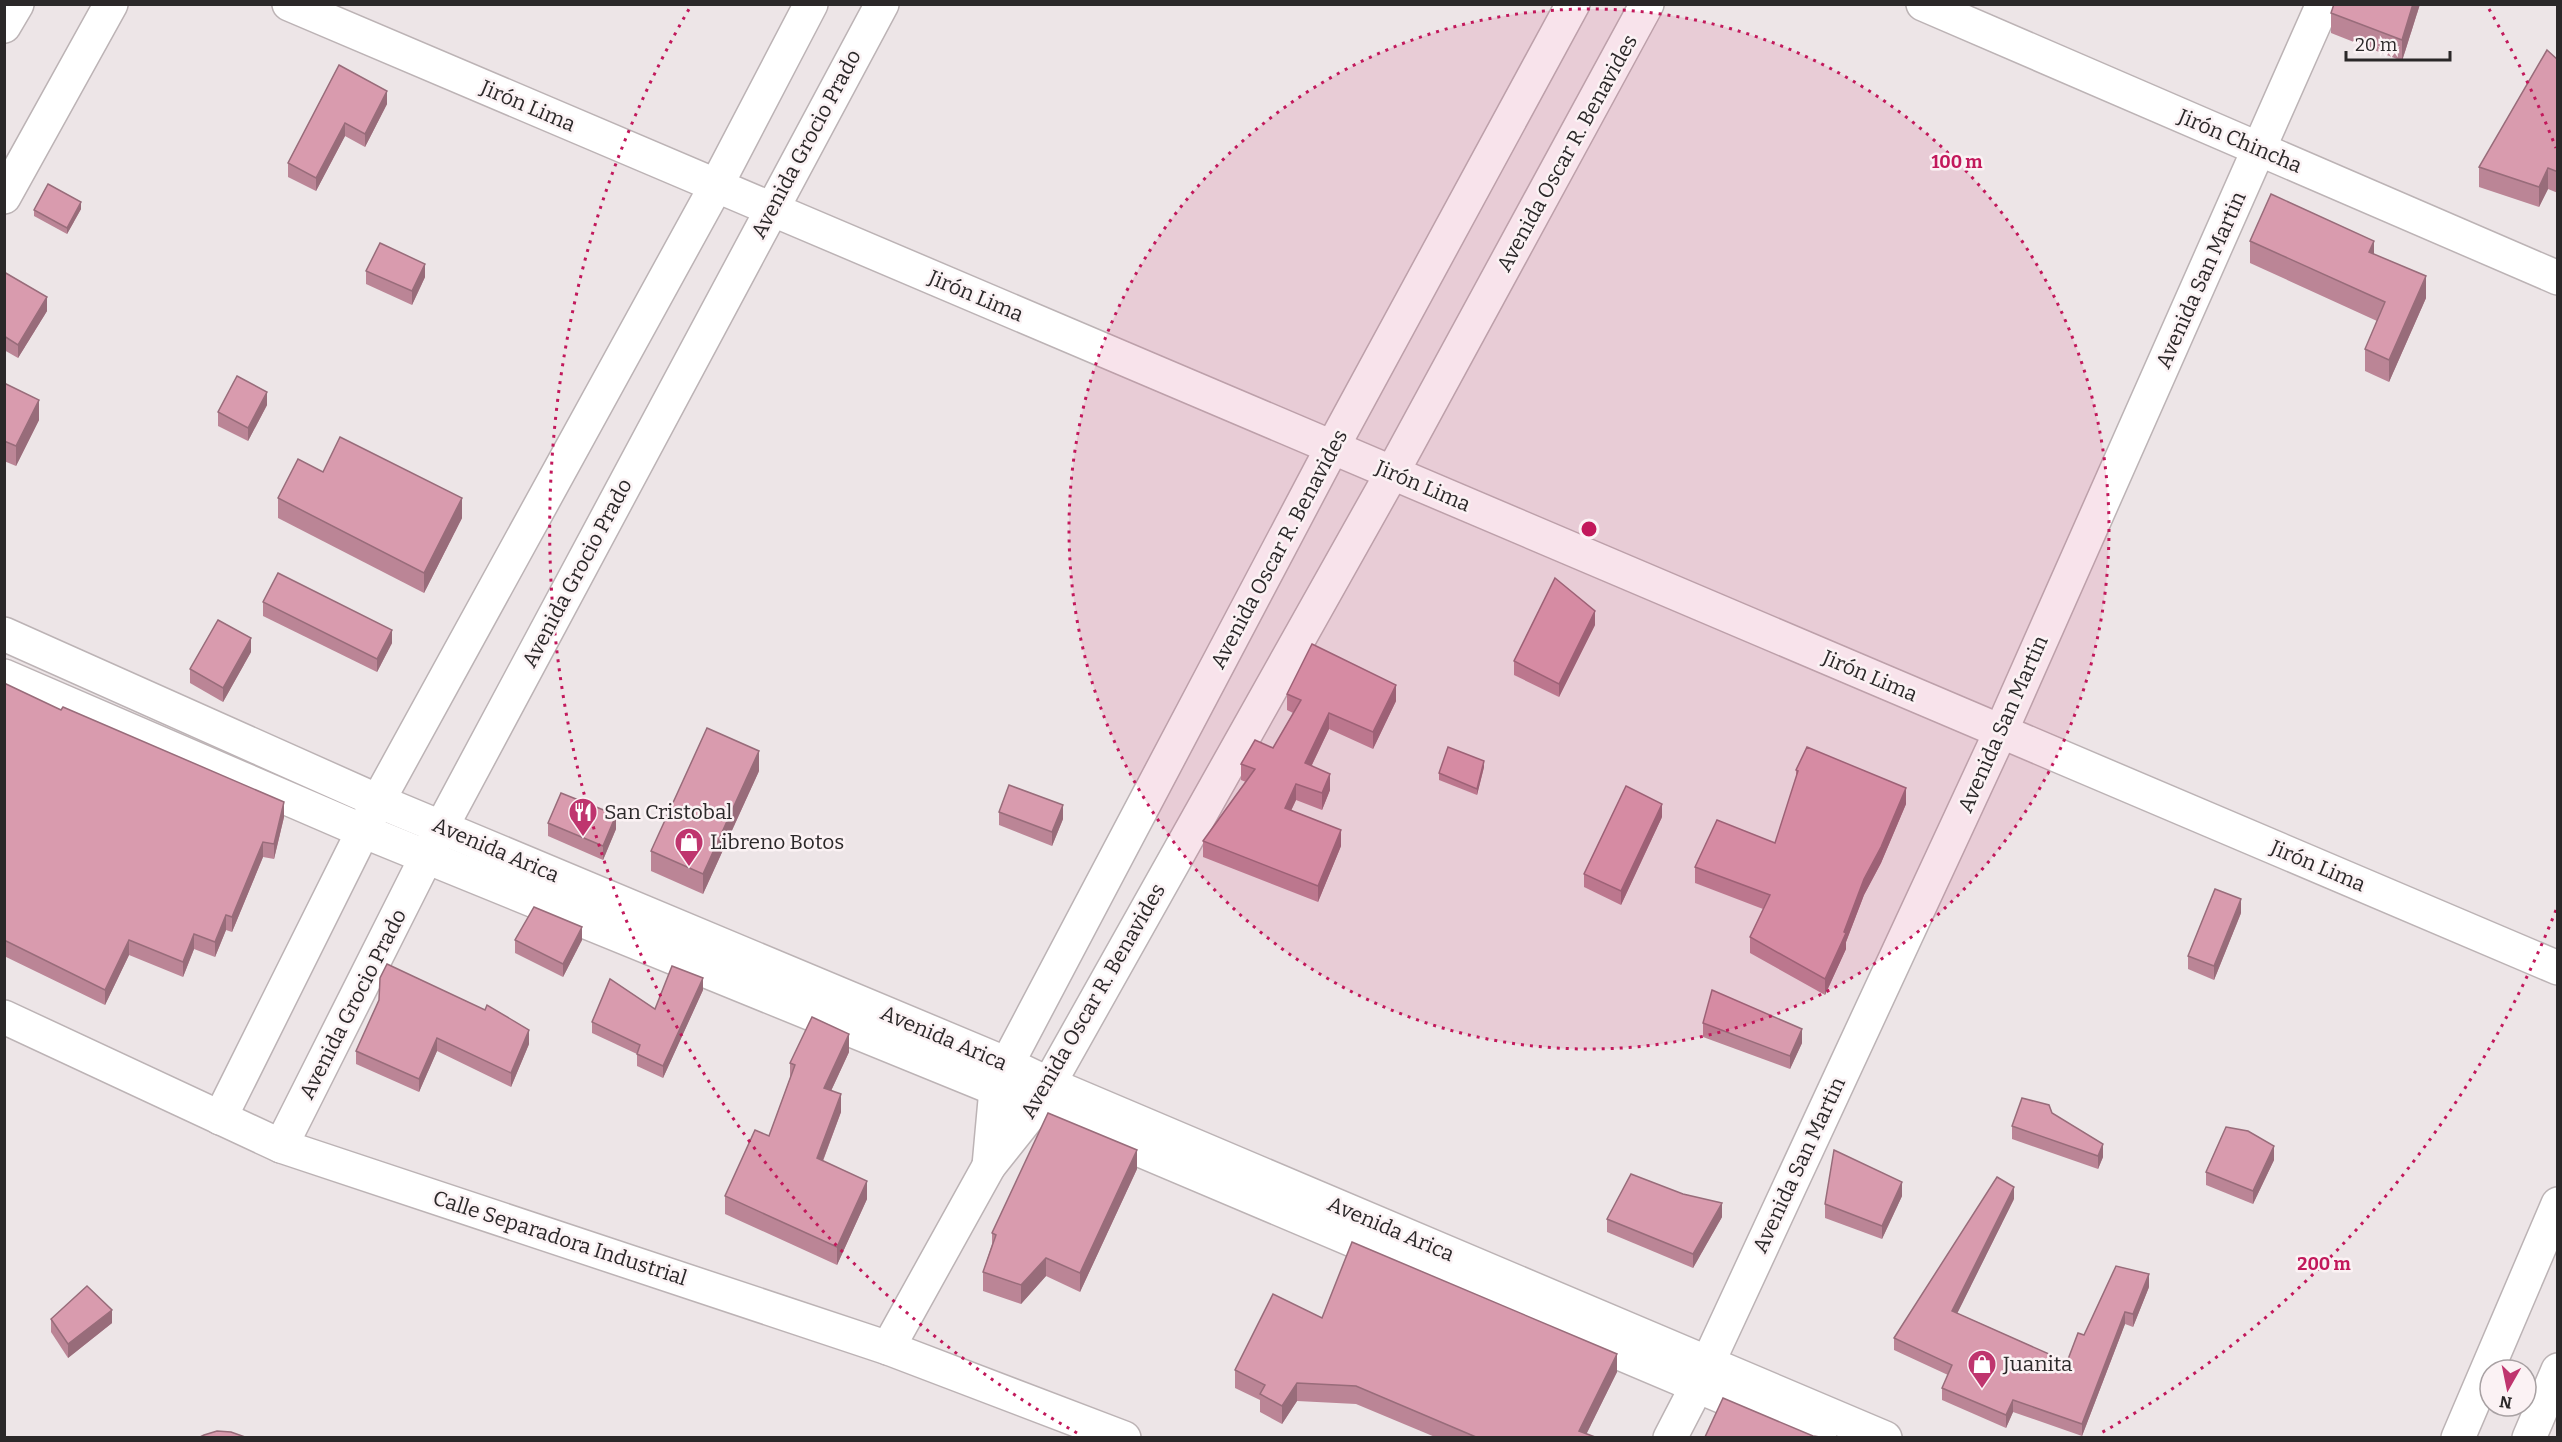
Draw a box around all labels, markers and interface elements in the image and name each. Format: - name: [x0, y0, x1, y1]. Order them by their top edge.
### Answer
- scale bar: [2346, 24, 2450, 62]
- street label: Avenida Oscar R. Benavides: [1491, 30, 1643, 276]
- text: 20 m: [2355, 34, 2397, 56]
- street label: Avenida Grocio Prado: [745, 45, 867, 243]
- street label: Jirón Lima: [476, 74, 580, 138]
- street label: Jirón Chincha: [2173, 103, 2306, 179]
- text: 100 m: [1931, 151, 1983, 173]
- street label: Avenida San Martin: [2150, 188, 2252, 372]
- street label: Jirón Lima: [924, 264, 1028, 328]
- street label: Avenida Oscar R. Benavides: [1205, 425, 1353, 673]
- street label: Jirón Lima: [1371, 454, 1475, 518]
- street label: Avenida Grocio Prado: [516, 474, 638, 672]
- centre of rings: [1579, 519, 1599, 539]
- street label: Avenida San Martin: [1952, 632, 2054, 816]
- street label: Jirón Lima: [1818, 644, 1922, 708]
- restaurant icon: San Cristobal: [567, 796, 599, 838]
- place label: San Cristobal: [604, 799, 732, 825]
- street label: Avenida Arica: [429, 812, 564, 889]
- shop icon: Libreno Botos: [673, 826, 705, 868]
- place label: Libreno Botos: [710, 829, 844, 855]
- street label: Jirón Lima: [2266, 834, 2370, 898]
- street label: Avenida Oscar R. Benavides: [1015, 879, 1171, 1123]
- street label: Avenida Grocio Prado: [294, 905, 412, 1103]
- street label: Avenida Arica: [877, 1000, 1012, 1077]
- street label: Avenida San Martin: [1747, 1073, 1851, 1257]
- street label: Calle Separadora Industrial: [430, 1185, 690, 1291]
- street label: Avenida Arica: [1324, 1191, 1459, 1268]
- text: 200 m: [2297, 1253, 2351, 1275]
- shop icon: Juanita: [1966, 1348, 1998, 1390]
- place label: Juanita: [2002, 1351, 2073, 1377]
- north arrow: [2478, 1358, 2538, 1418]
- text: N: [2498, 1392, 2513, 1413]

